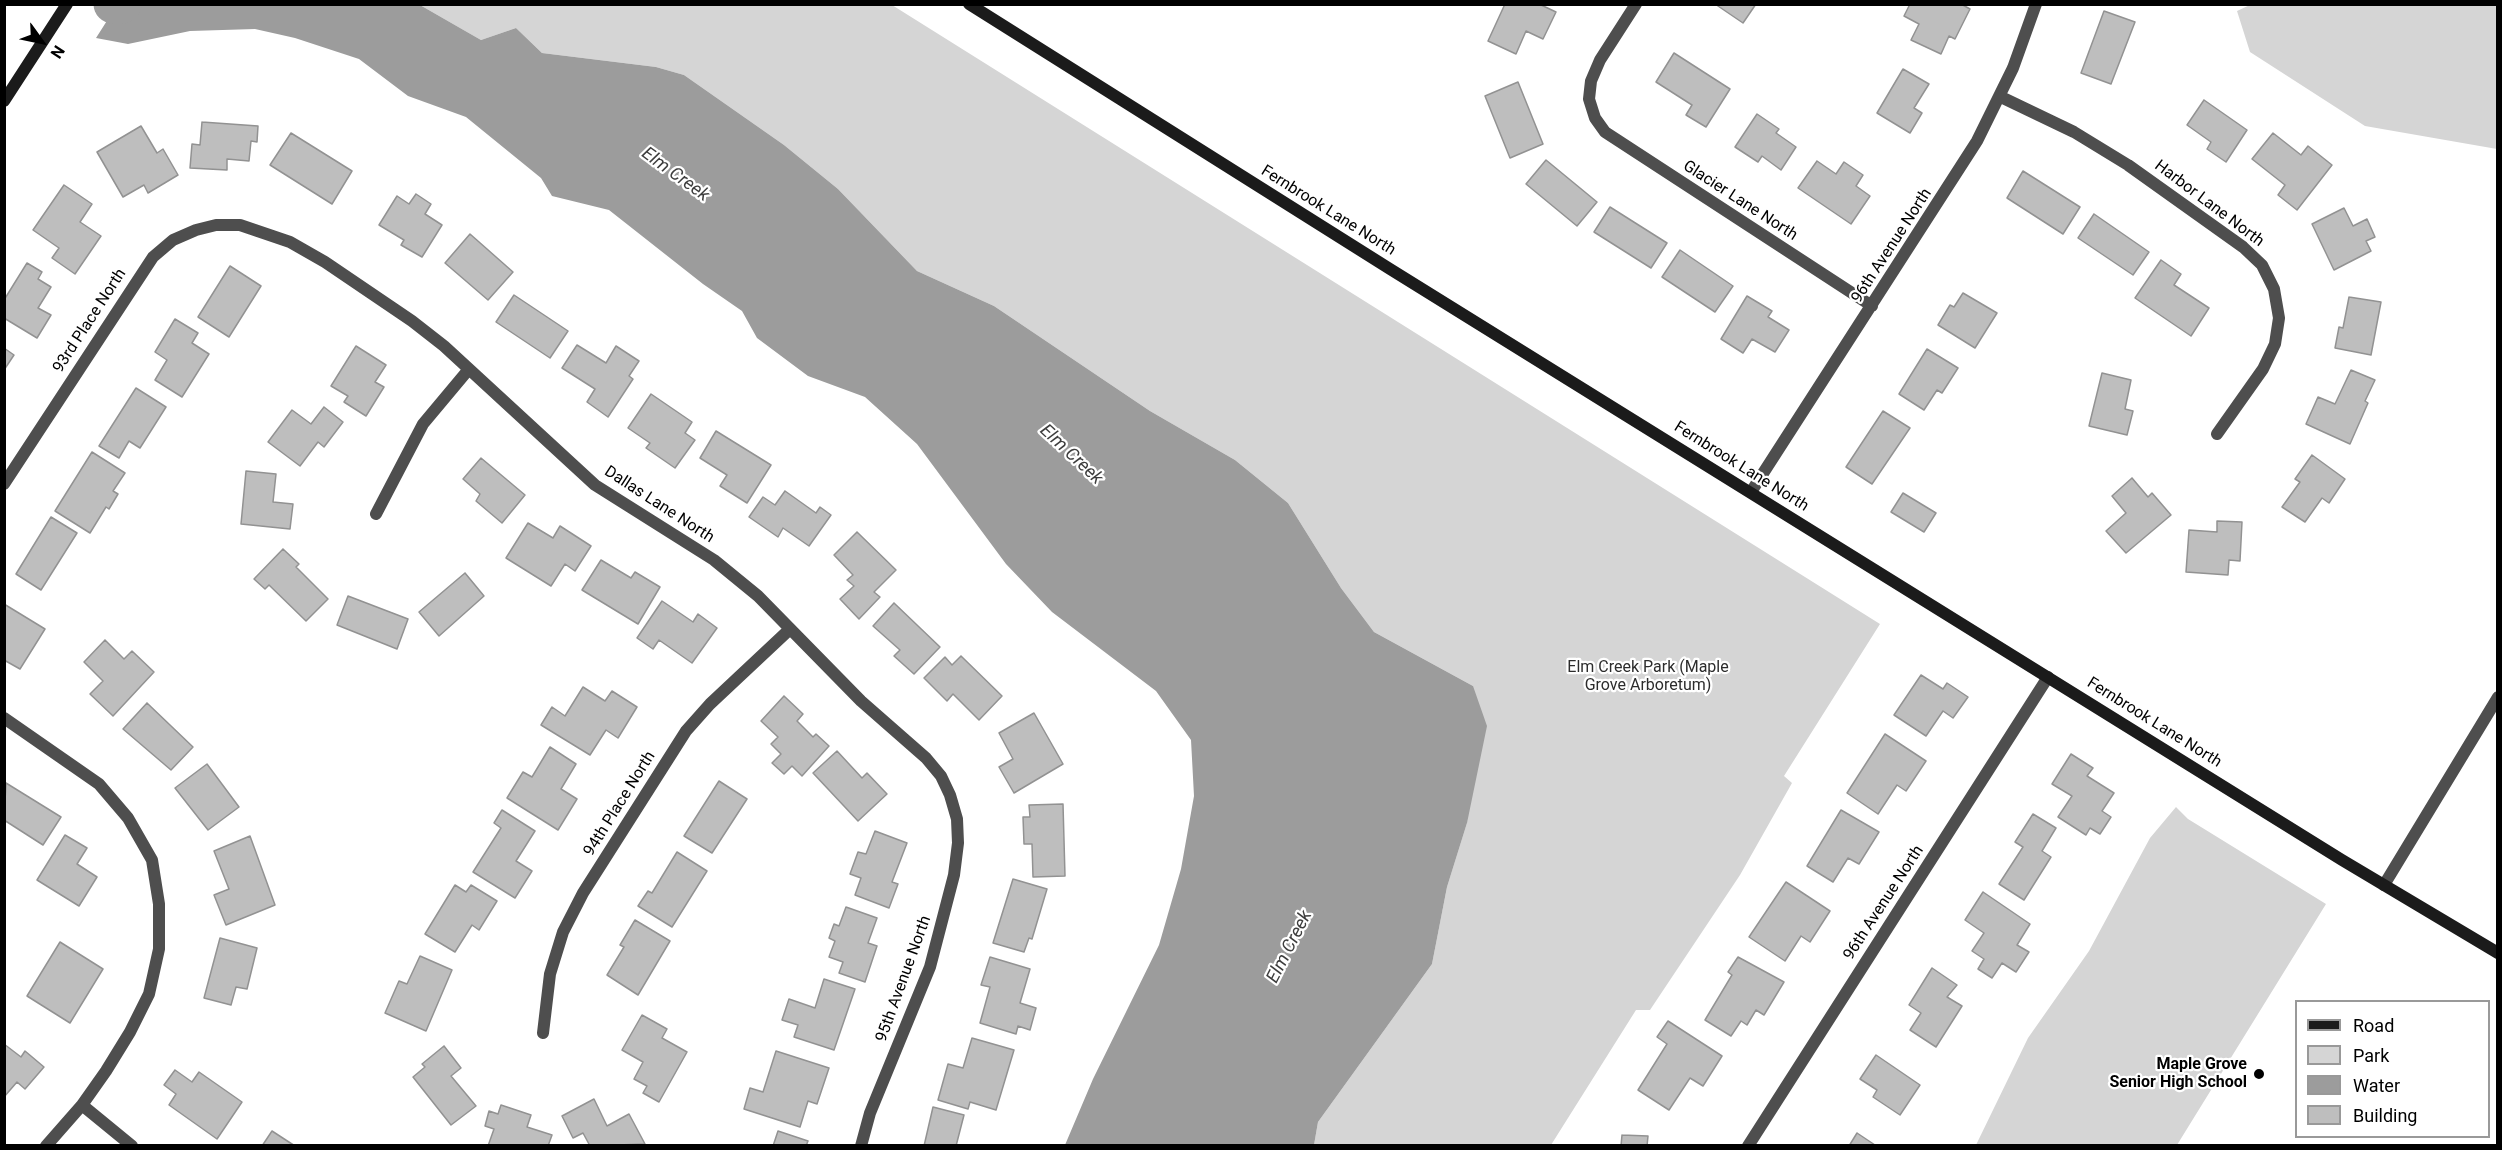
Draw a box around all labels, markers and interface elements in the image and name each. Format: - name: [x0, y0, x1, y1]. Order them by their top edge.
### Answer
- north arrow: [12, 12, 72, 72]
- text: N: [46, 42, 69, 62]
- water label: Elm Creek: [637, 143, 713, 207]
- street label: Glacier Lane North: [1679, 157, 1801, 245]
- street label: Harbor Lane North: [2150, 157, 2268, 251]
- street label: Fernbrook Lane North: [1257, 162, 1399, 260]
- street label: 96th Avenue North: [1848, 185, 1936, 307]
- street label: 93rd Place North: [49, 265, 131, 377]
- street label: Fernbrook Lane North: [1670, 418, 1812, 516]
- water label: Elm Creek: [1035, 420, 1107, 490]
- street label: Dallas Lane North: [601, 462, 717, 548]
- park label: Elm Creek Park (Maple Grove Arboretum): [1567, 658, 1729, 696]
- street label: Fernbrook Lane North: [2083, 674, 2225, 772]
- street label: 94th Place North: [580, 748, 660, 860]
- street label: 96th Avenue North: [1840, 842, 1928, 964]
- water label: Elm Creek: [1263, 907, 1317, 987]
- street label: 95th Avenue North: [872, 913, 936, 1045]
- legend: [2295, 1000, 2490, 1138]
- text: Road: [2353, 1015, 2394, 1036]
- text: Park: [2353, 1045, 2389, 1066]
- place label: Maple Grove Senior High School: [2109, 1055, 2247, 1093]
- marker: Maple Grove Senior High School: [2252, 1067, 2266, 1081]
- text: Water: [2353, 1075, 2400, 1096]
- text: Building: [2353, 1105, 2417, 1126]

